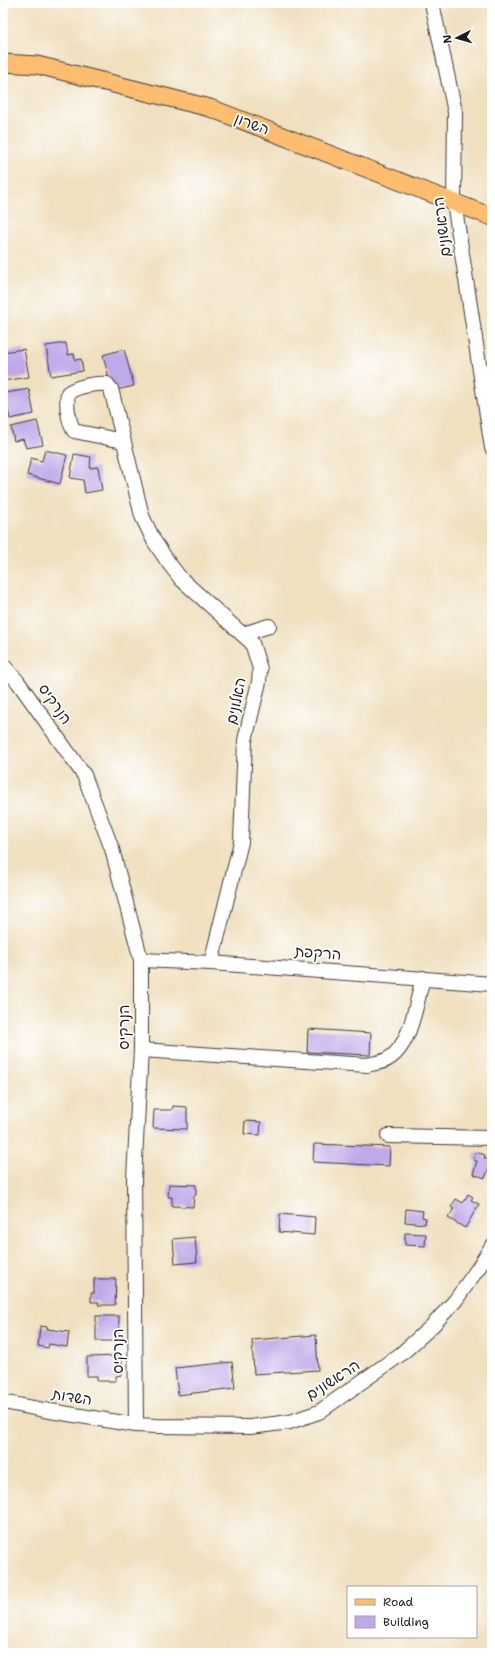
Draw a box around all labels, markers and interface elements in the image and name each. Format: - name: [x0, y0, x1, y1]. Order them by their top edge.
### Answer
- north arrow: [437, 18, 477, 58]
- text: N: [440, 34, 455, 44]
- street label: השרון: [232, 108, 272, 140]
- street label: הראשונים: [428, 196, 456, 258]
- street label: האלונים: [221, 676, 251, 726]
- street label: הנרקיס: [34, 680, 76, 728]
- street label: הרקפת: [293, 941, 342, 965]
- street label: הנרקיס: [114, 1004, 134, 1050]
- street label: הנרקיס: [108, 1328, 128, 1374]
- street label: הראשונים: [302, 1355, 364, 1405]
- street label: השדות: [49, 1384, 94, 1410]
- legend: [347, 1586, 477, 1638]
- text: Road: [383, 1594, 414, 1610]
- text: Building: [383, 1614, 429, 1630]

